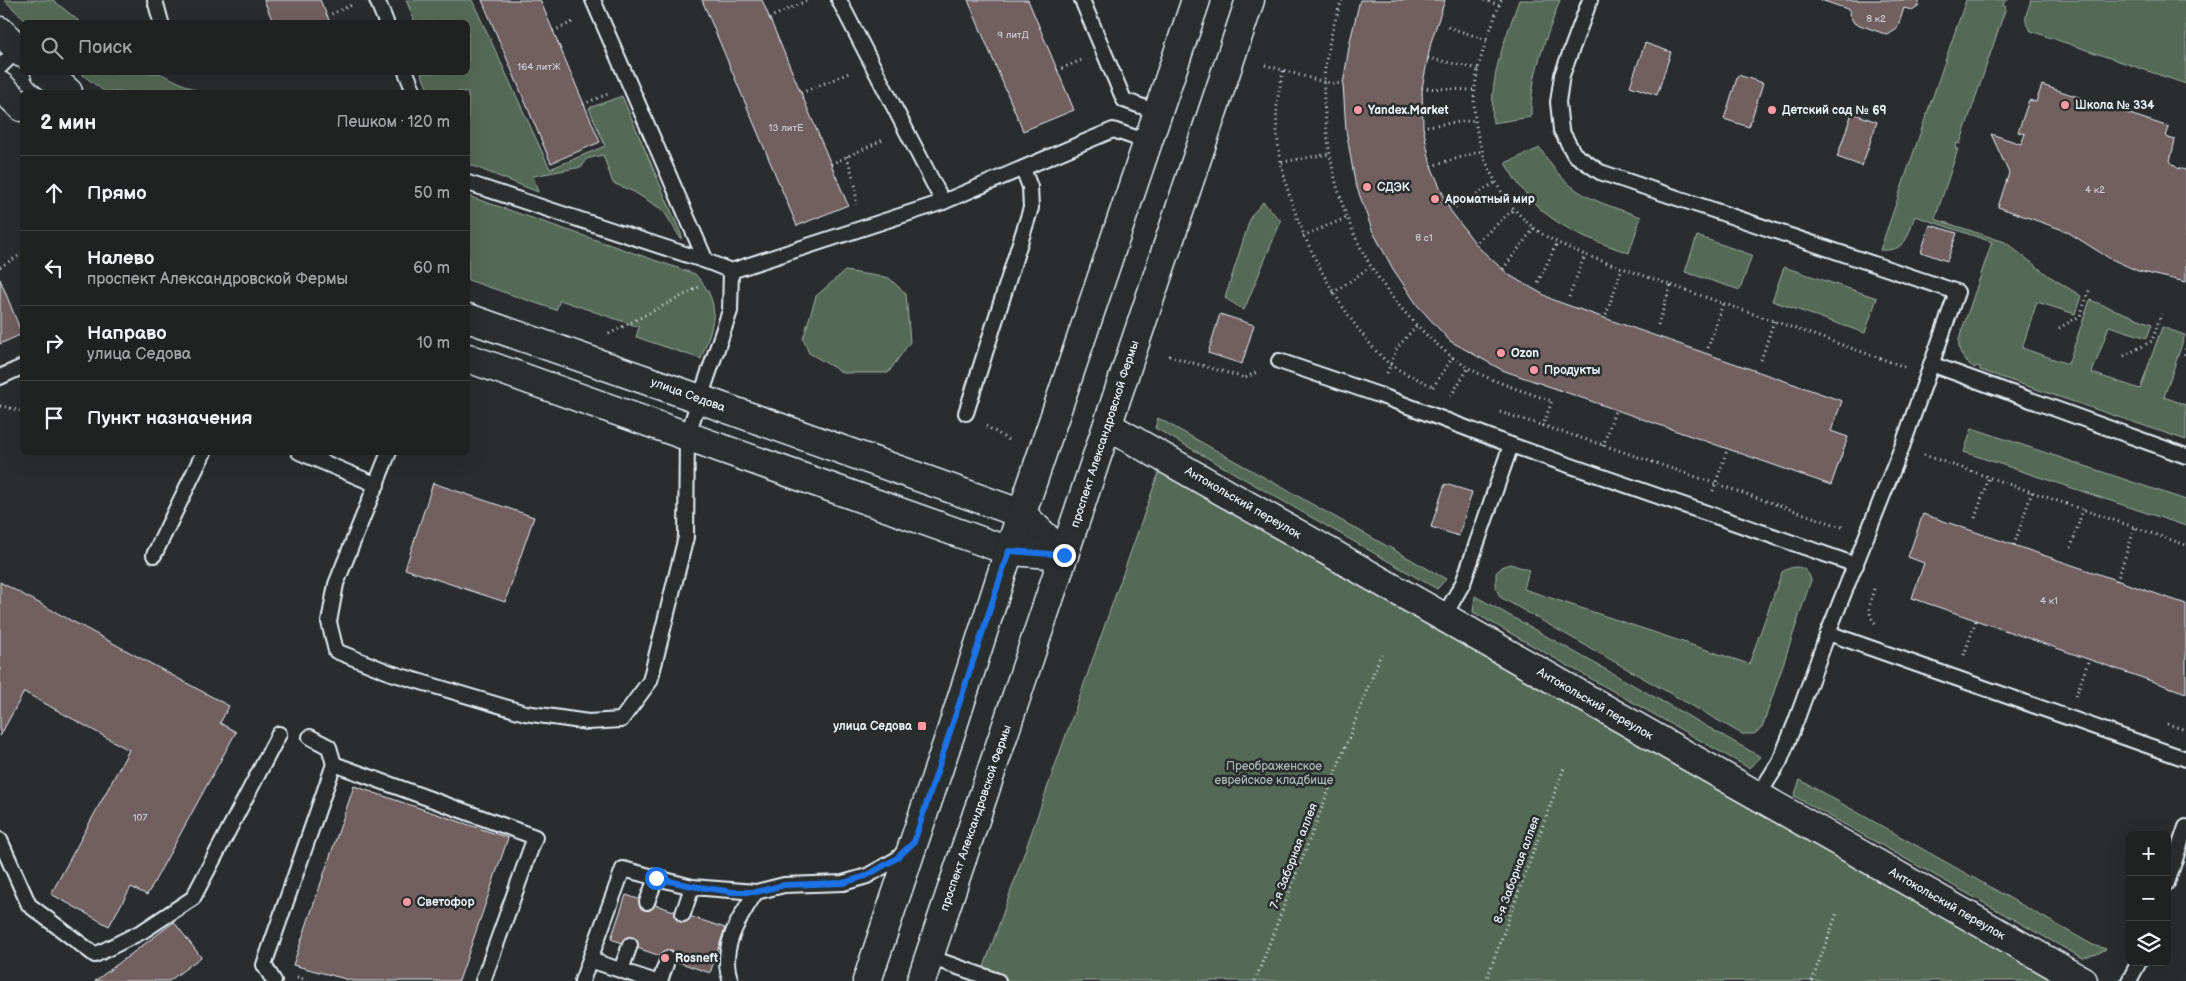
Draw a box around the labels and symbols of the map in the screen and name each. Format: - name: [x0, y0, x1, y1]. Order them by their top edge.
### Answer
- house number: 8 к2: [1866, 13, 1886, 25]
- house number: 9 литД: [997, 29, 1029, 41]
- house number: 164 литЖ: [517, 61, 561, 73]
- place label: Школа № 334: [2075, 98, 2154, 113]
- marker: Школа № 334: [2059, 99, 2071, 111]
- place label: Yandex.Market: [1368, 103, 1449, 118]
- place label: Детский сад № 69: [1782, 103, 1886, 118]
- marker: Yandex.Market: [1352, 104, 1364, 116]
- marker: Детский сад № 69: [1766, 104, 1778, 116]
- house number: 13 литЕ: [768, 122, 804, 134]
- place label: СДЭК: [1377, 180, 1411, 195]
- marker: СДЭК: [1361, 181, 1373, 193]
- house number: 4 к2: [2085, 184, 2105, 196]
- place label: Ароматный мир: [1444, 192, 1535, 207]
- marker: Ароматный мир: [1429, 193, 1441, 205]
- house number: 8 с1: [1415, 232, 1433, 244]
- street label: проспект Александровской Фермы: [1068, 339, 1142, 529]
- place label: Ozon: [1511, 346, 1539, 361]
- marker: Ozon: [1495, 347, 1507, 359]
- place label: Продукты: [1544, 363, 1601, 378]
- marker: Продукты: [1528, 364, 1540, 376]
- street label: улица Седова: [649, 375, 727, 415]
- street label: Антокольский переулок: [1181, 463, 1304, 543]
- route end: [1053, 544, 1076, 567]
- house number: 4 к1: [2040, 595, 2058, 607]
- street label: Антокольский переулок: [1533, 664, 1656, 744]
- place label: улица Седова: [833, 719, 913, 734]
- marker: улица Седова: [916, 720, 928, 732]
- street label: проспект Александровской Фермы: [937, 723, 1015, 913]
- park label: Преображенское еврейское кладбище: [1215, 759, 1334, 788]
- street label: 7-я Заборная аллея: [1267, 801, 1321, 911]
- house number: 107: [133, 812, 147, 824]
- street label: 8-я Заборная аллея: [1491, 814, 1543, 926]
- street label: Антокольский переулок: [1885, 864, 2008, 944]
- route start: [645, 867, 668, 890]
- place label: Светофор: [417, 895, 475, 910]
- marker: Светофор: [401, 896, 413, 908]
- place label: Rosneft: [675, 951, 718, 966]
- marker: Rosneft: [659, 952, 671, 964]

